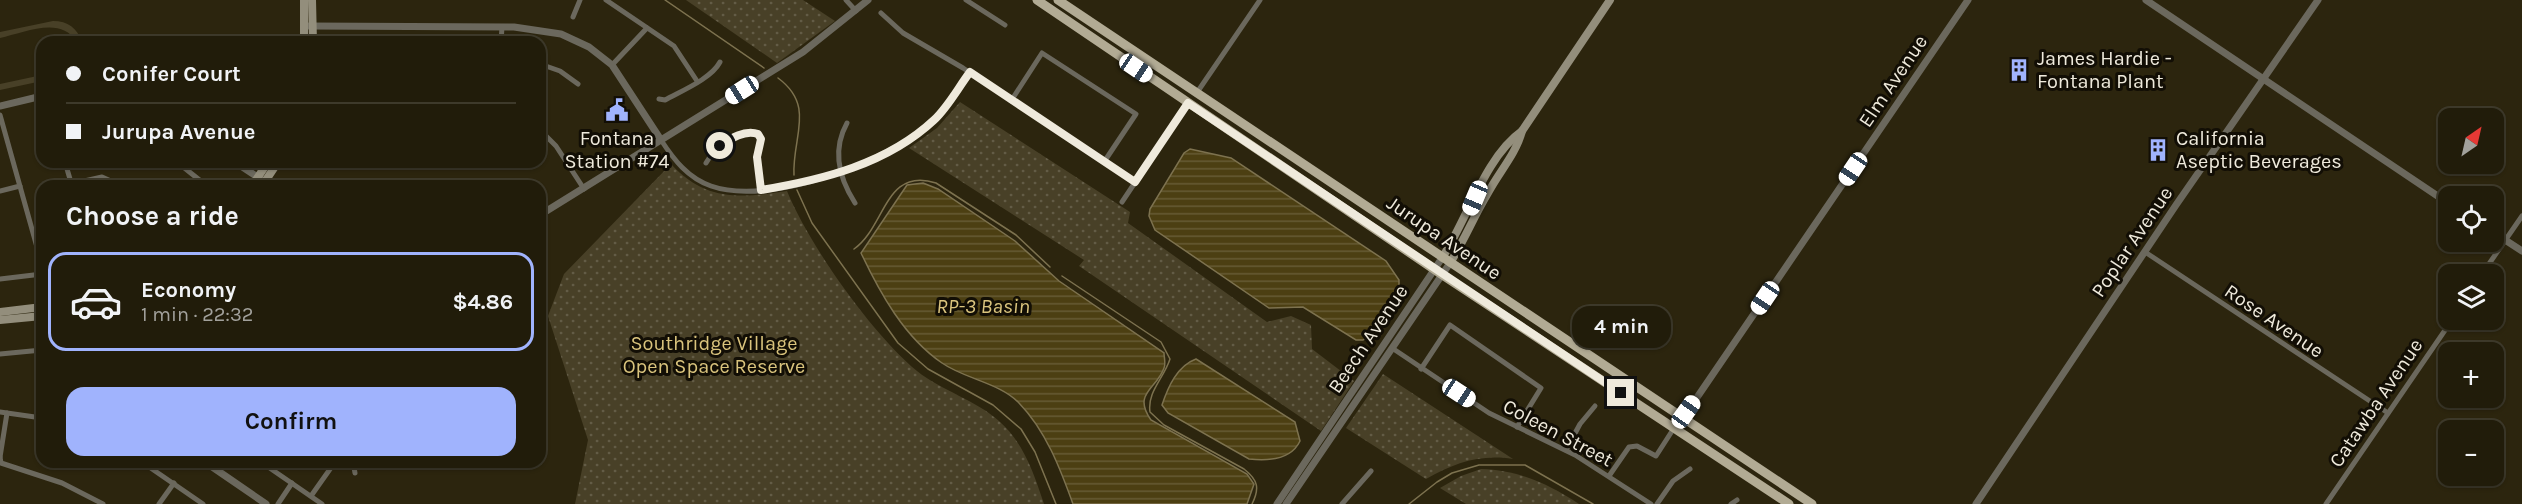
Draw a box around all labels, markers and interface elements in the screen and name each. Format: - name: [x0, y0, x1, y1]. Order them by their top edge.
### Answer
- street label: Elm Avenue: [1854, 31, 1932, 131]
- place label: James Hardie - Fontana Plant: [2037, 47, 2172, 93]
- car: [1116, 50, 1156, 86]
- building icon: James Hardie - Fontana Plant: [2006, 57, 2032, 83]
- text: Conifer Court: [102, 61, 241, 87]
- car: [722, 73, 762, 107]
- public building icon: Fontana Station #74: [604, 97, 630, 123]
- north arrow: [2438, 108, 2504, 174]
- map controls: [2438, 108, 2504, 486]
- text: Jurupa Avenue: [102, 119, 255, 145]
- place label: Fontana Station #74: [565, 127, 669, 173]
- place label: California Aseptic Beverages: [2176, 127, 2342, 173]
- route start: [706, 132, 733, 159]
- building icon: California Aseptic Beverages: [2145, 137, 2171, 163]
- car: [1835, 149, 1871, 189]
- car: [1460, 178, 1490, 218]
- street label: Poplar Avenue: [2087, 182, 2177, 302]
- button: locate: [2438, 186, 2504, 252]
- street label: Jurupa Avenue: [1383, 191, 1505, 285]
- text: Choose a ride: [66, 200, 239, 232]
- button: layers: [2438, 264, 2504, 330]
- icon: car: [69, 275, 123, 329]
- text: Economy: [141, 277, 236, 303]
- car: [1747, 278, 1783, 318]
- street label: Rose Avenue: [2220, 279, 2328, 363]
- street label: Beech Avenue: [1323, 280, 1413, 398]
- text: $4.86: [452, 289, 513, 315]
- water label: RP-3 Basin: [936, 294, 1030, 318]
- text: 1 min · 22:32: [141, 303, 253, 326]
- callout: 4 min: [1572, 306, 1670, 348]
- text: 4 min: [1594, 315, 1649, 338]
- park label: Southridge Village Open Space Reserve: [623, 332, 805, 378]
- street label: Catawba Avenue: [2325, 335, 2427, 471]
- button: +: [2438, 342, 2504, 408]
- car: [1439, 376, 1479, 410]
- route end: [1607, 379, 1634, 406]
- button: Confirm: [66, 387, 516, 456]
- car: [1668, 392, 1704, 432]
- street label: Coleen Street: [1499, 394, 1617, 472]
- button: −: [2438, 420, 2504, 486]

